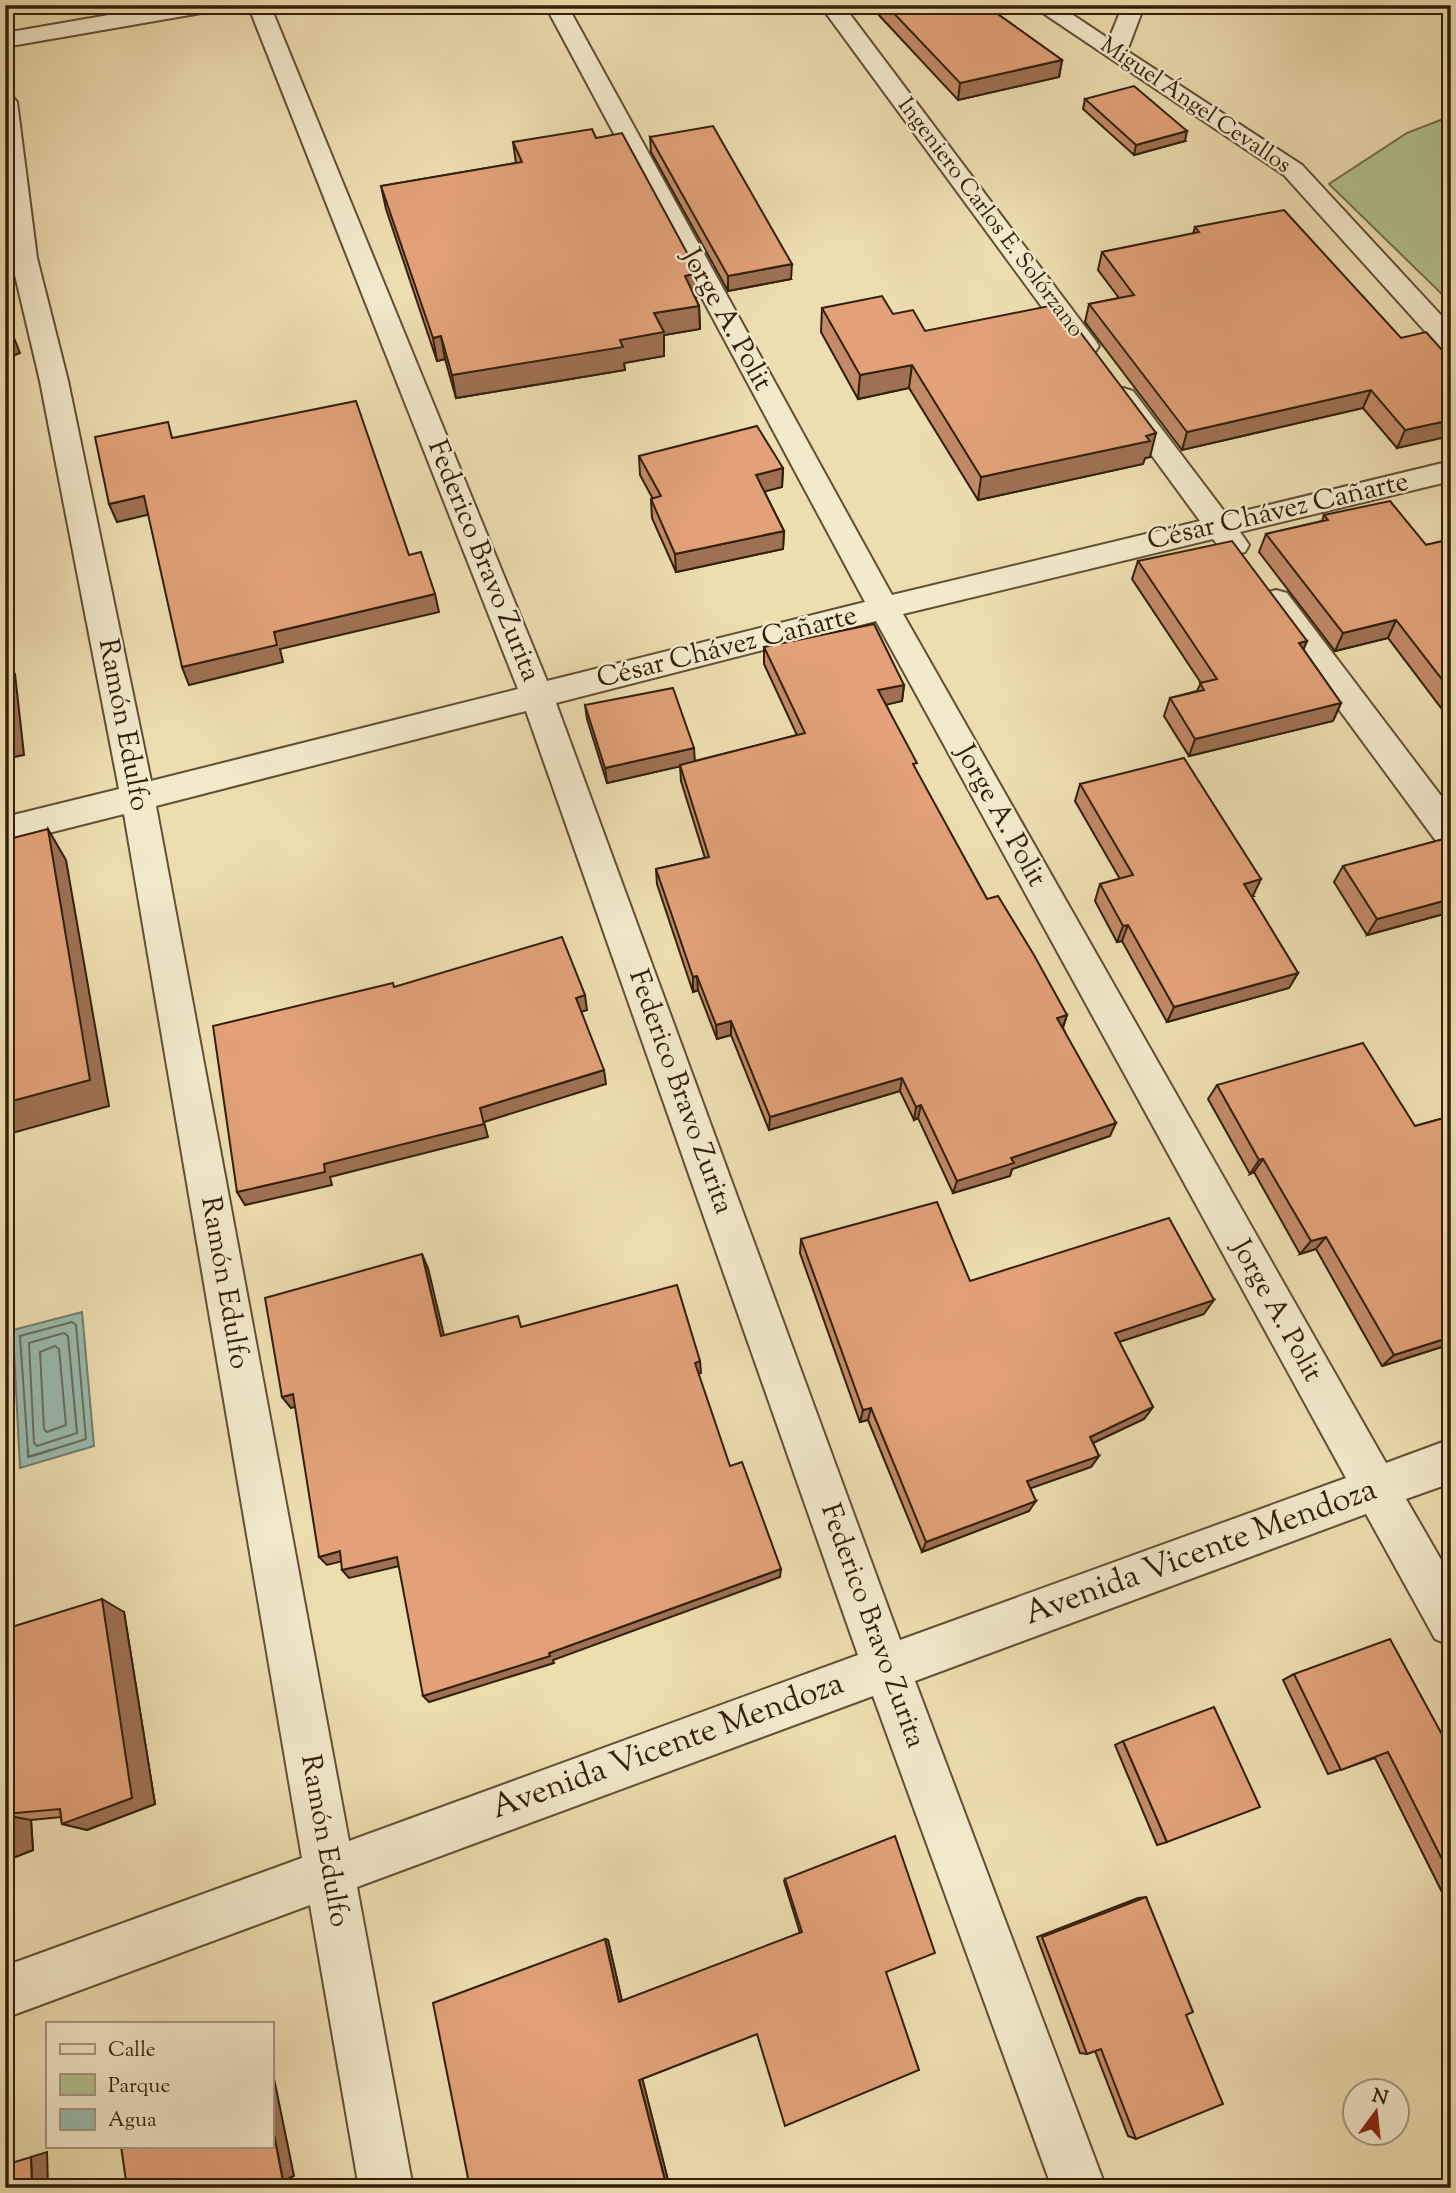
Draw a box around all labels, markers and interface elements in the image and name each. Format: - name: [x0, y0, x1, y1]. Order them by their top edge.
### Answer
- street label: Miguel Ángel Cevallos: [1093, 30, 1297, 182]
- street label: Ingeniero Carlos E. Solórzano: [889, 91, 1091, 345]
- street label: Jorge A. Polit: [669, 240, 782, 399]
- street label: Federico Bravo Zurita: [416, 434, 550, 688]
- street label: César Chávez Cañarte: [1143, 462, 1413, 562]
- street label: César Chávez Cañarte: [593, 596, 861, 700]
- street label: Ramón Edulfo: [87, 636, 159, 814]
- street label: Jorge A. Polit: [943, 736, 1056, 895]
- street label: Federico Bravo Zurita: [617, 964, 743, 1220]
- street label: Ramón Edulfo: [189, 1194, 259, 1372]
- street label: Jorge A. Polit: [1219, 1231, 1332, 1390]
- street label: Avenida Vicente Mendoza: [1018, 1467, 1384, 1639]
- street label: Federico Bravo Zurita: [809, 1498, 935, 1754]
- street label: Avenida Vicente Mendoza: [485, 1661, 851, 1833]
- street label: Ramón Edulfo: [289, 1752, 359, 1930]
- legend: [46, 2022, 273, 2148]
- text: Calle: [108, 2036, 156, 2066]
- text: Parque: [108, 2072, 170, 2102]
- north arrow: [1340, 2078, 1410, 2148]
- text: N: [1369, 2083, 1391, 2113]
- text: Agua: [108, 2106, 157, 2136]

